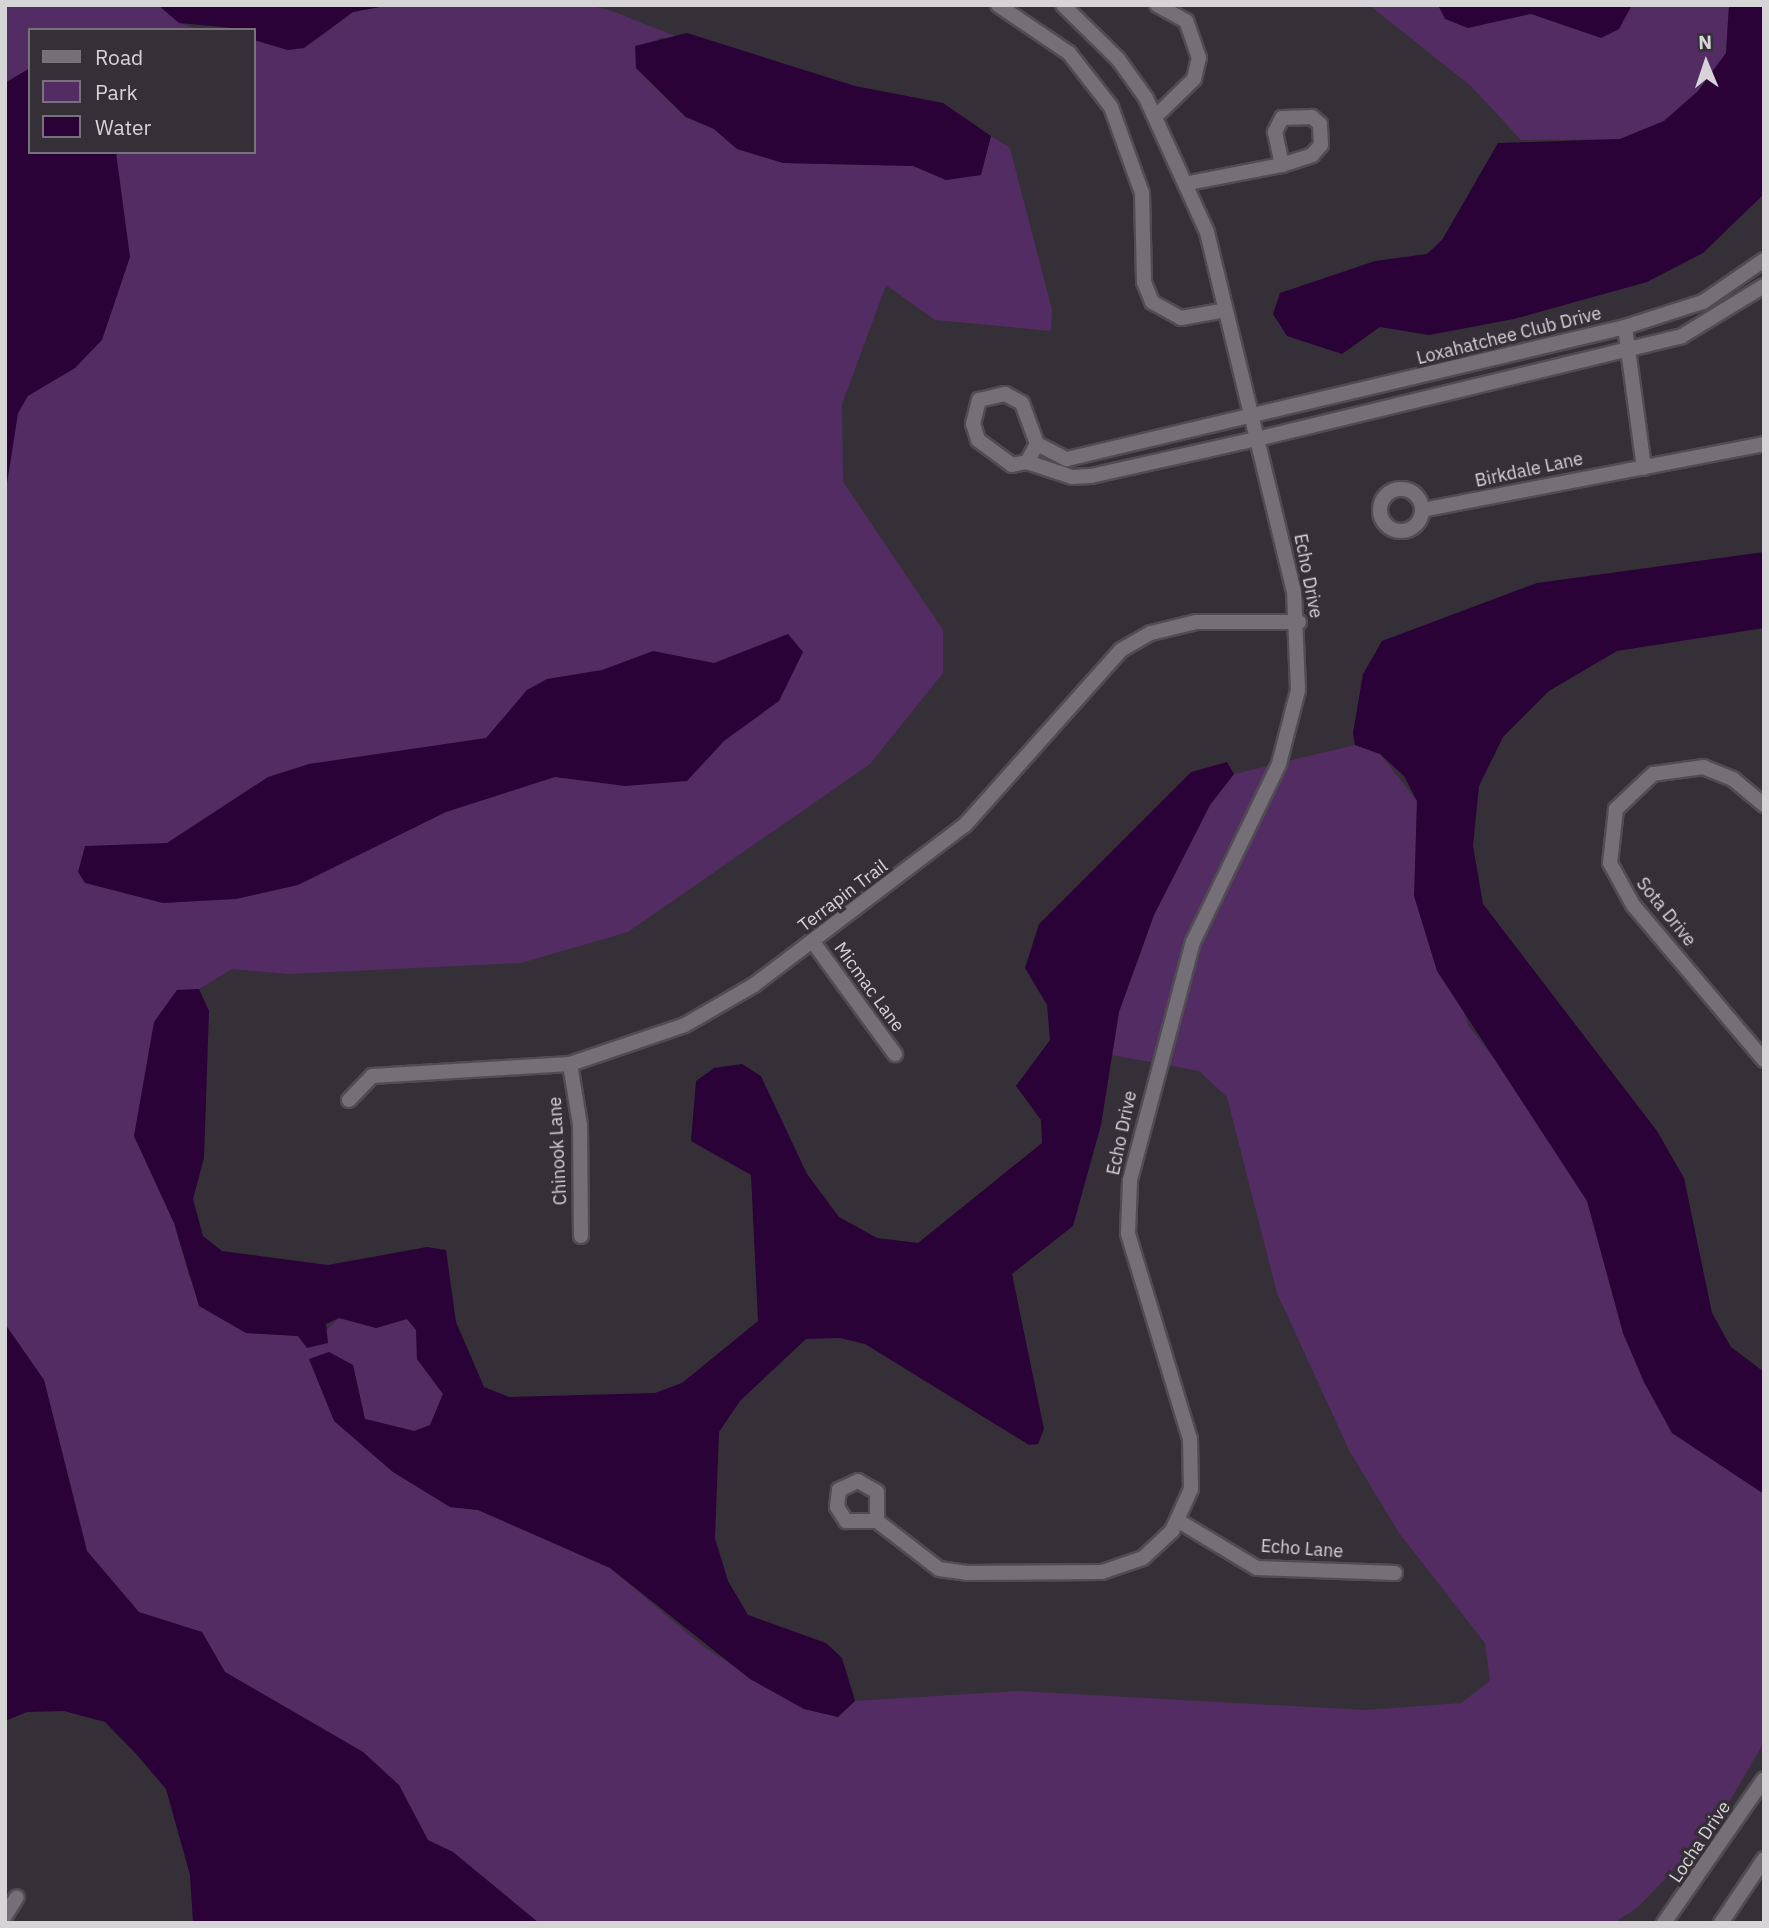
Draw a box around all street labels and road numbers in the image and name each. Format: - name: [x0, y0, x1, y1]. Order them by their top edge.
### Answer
- street label: Loxahatchee Club Drive: [1414, 303, 1604, 369]
- street label: Birkdale Lane: [1473, 448, 1585, 492]
- street label: Echo Drive: [1289, 532, 1327, 620]
- street label: Terrapin Trail: [794, 855, 892, 937]
- street label: Sota Drive: [1632, 873, 1700, 951]
- street label: Micmac Lane: [829, 938, 909, 1036]
- street label: Echo Drive: [1103, 1089, 1141, 1177]
- street label: Chinook Lane: [544, 1096, 572, 1206]
- street label: Echo Lane: [1260, 1535, 1344, 1563]
- street label: Locha Drive: [1665, 1797, 1735, 1887]

